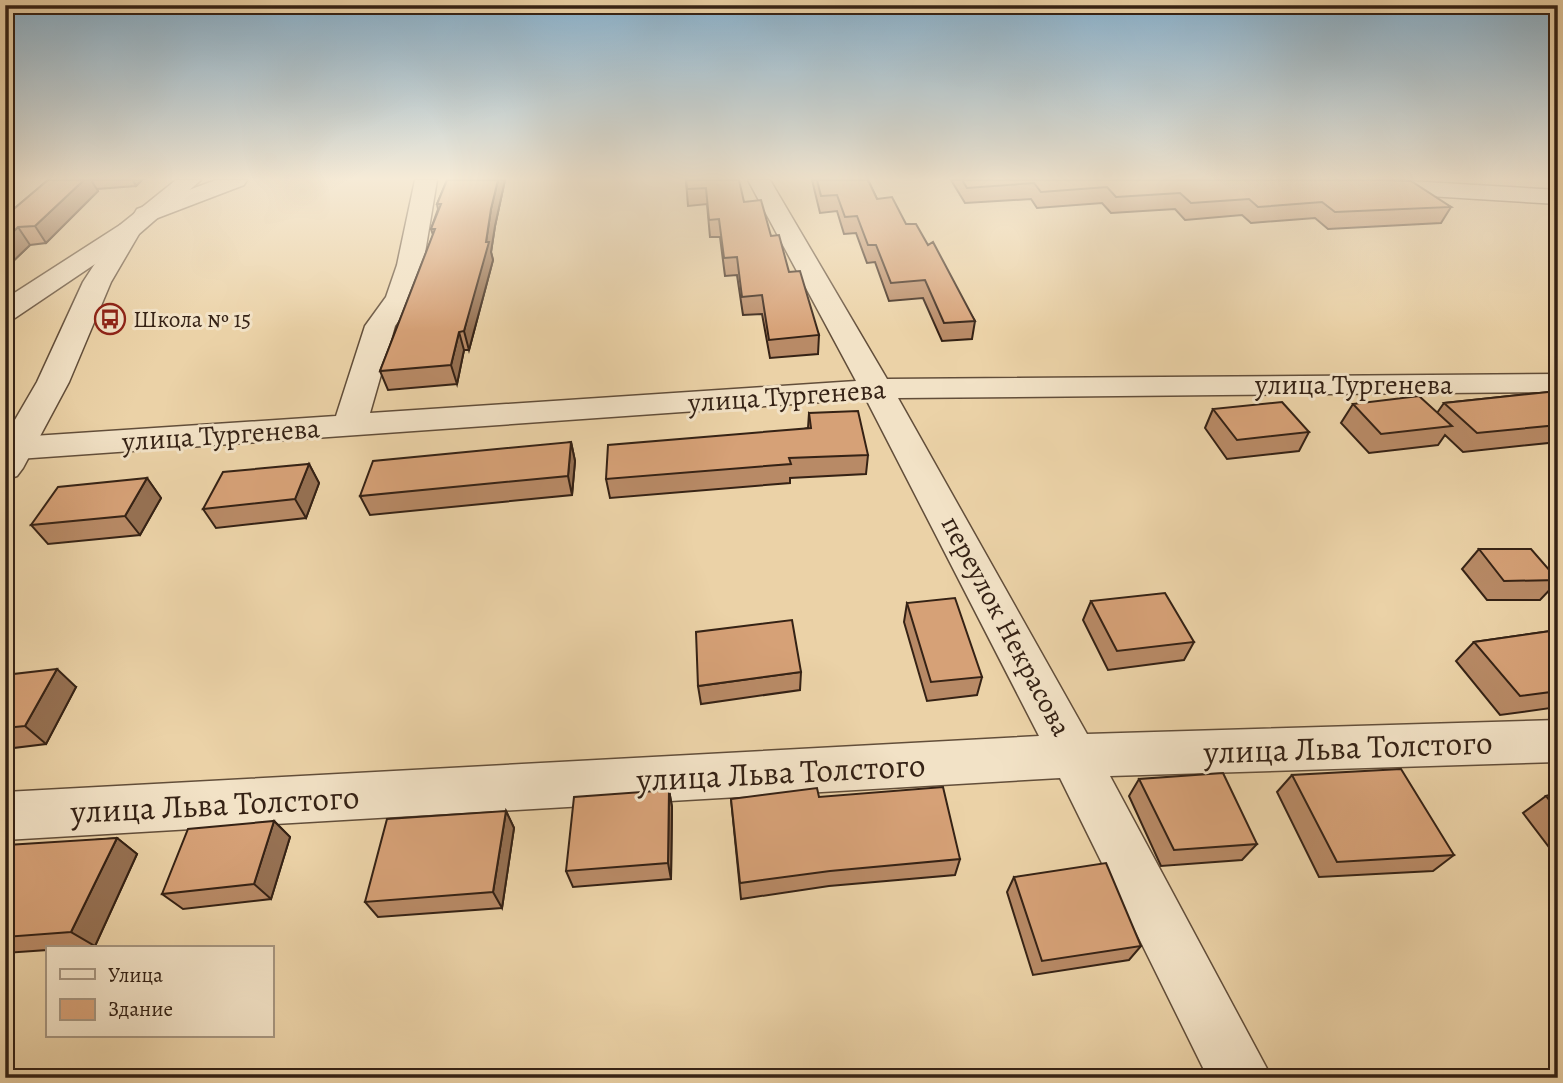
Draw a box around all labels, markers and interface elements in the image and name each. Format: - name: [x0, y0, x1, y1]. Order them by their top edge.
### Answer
- bus stop icon: Школа № 15: [93, 302, 127, 336]
- place label: Школа № 15: [133, 304, 251, 335]
- street label: улица Тургенева: [1254, 366, 1453, 404]
- street label: улица Тургенева: [686, 370, 887, 422]
- street label: улица Тургенева: [120, 409, 321, 461]
- street label: переулок Некрасова: [932, 509, 1080, 743]
- street label: улица Льва Толстого: [1202, 719, 1493, 775]
- street label: улица Льва Толстого: [635, 742, 926, 802]
- street label: улица Льва Толстого: [69, 774, 360, 834]
- legend: [46, 946, 273, 1038]
- text: Улица: [108, 961, 163, 989]
- text: Здание: [108, 995, 173, 1023]

